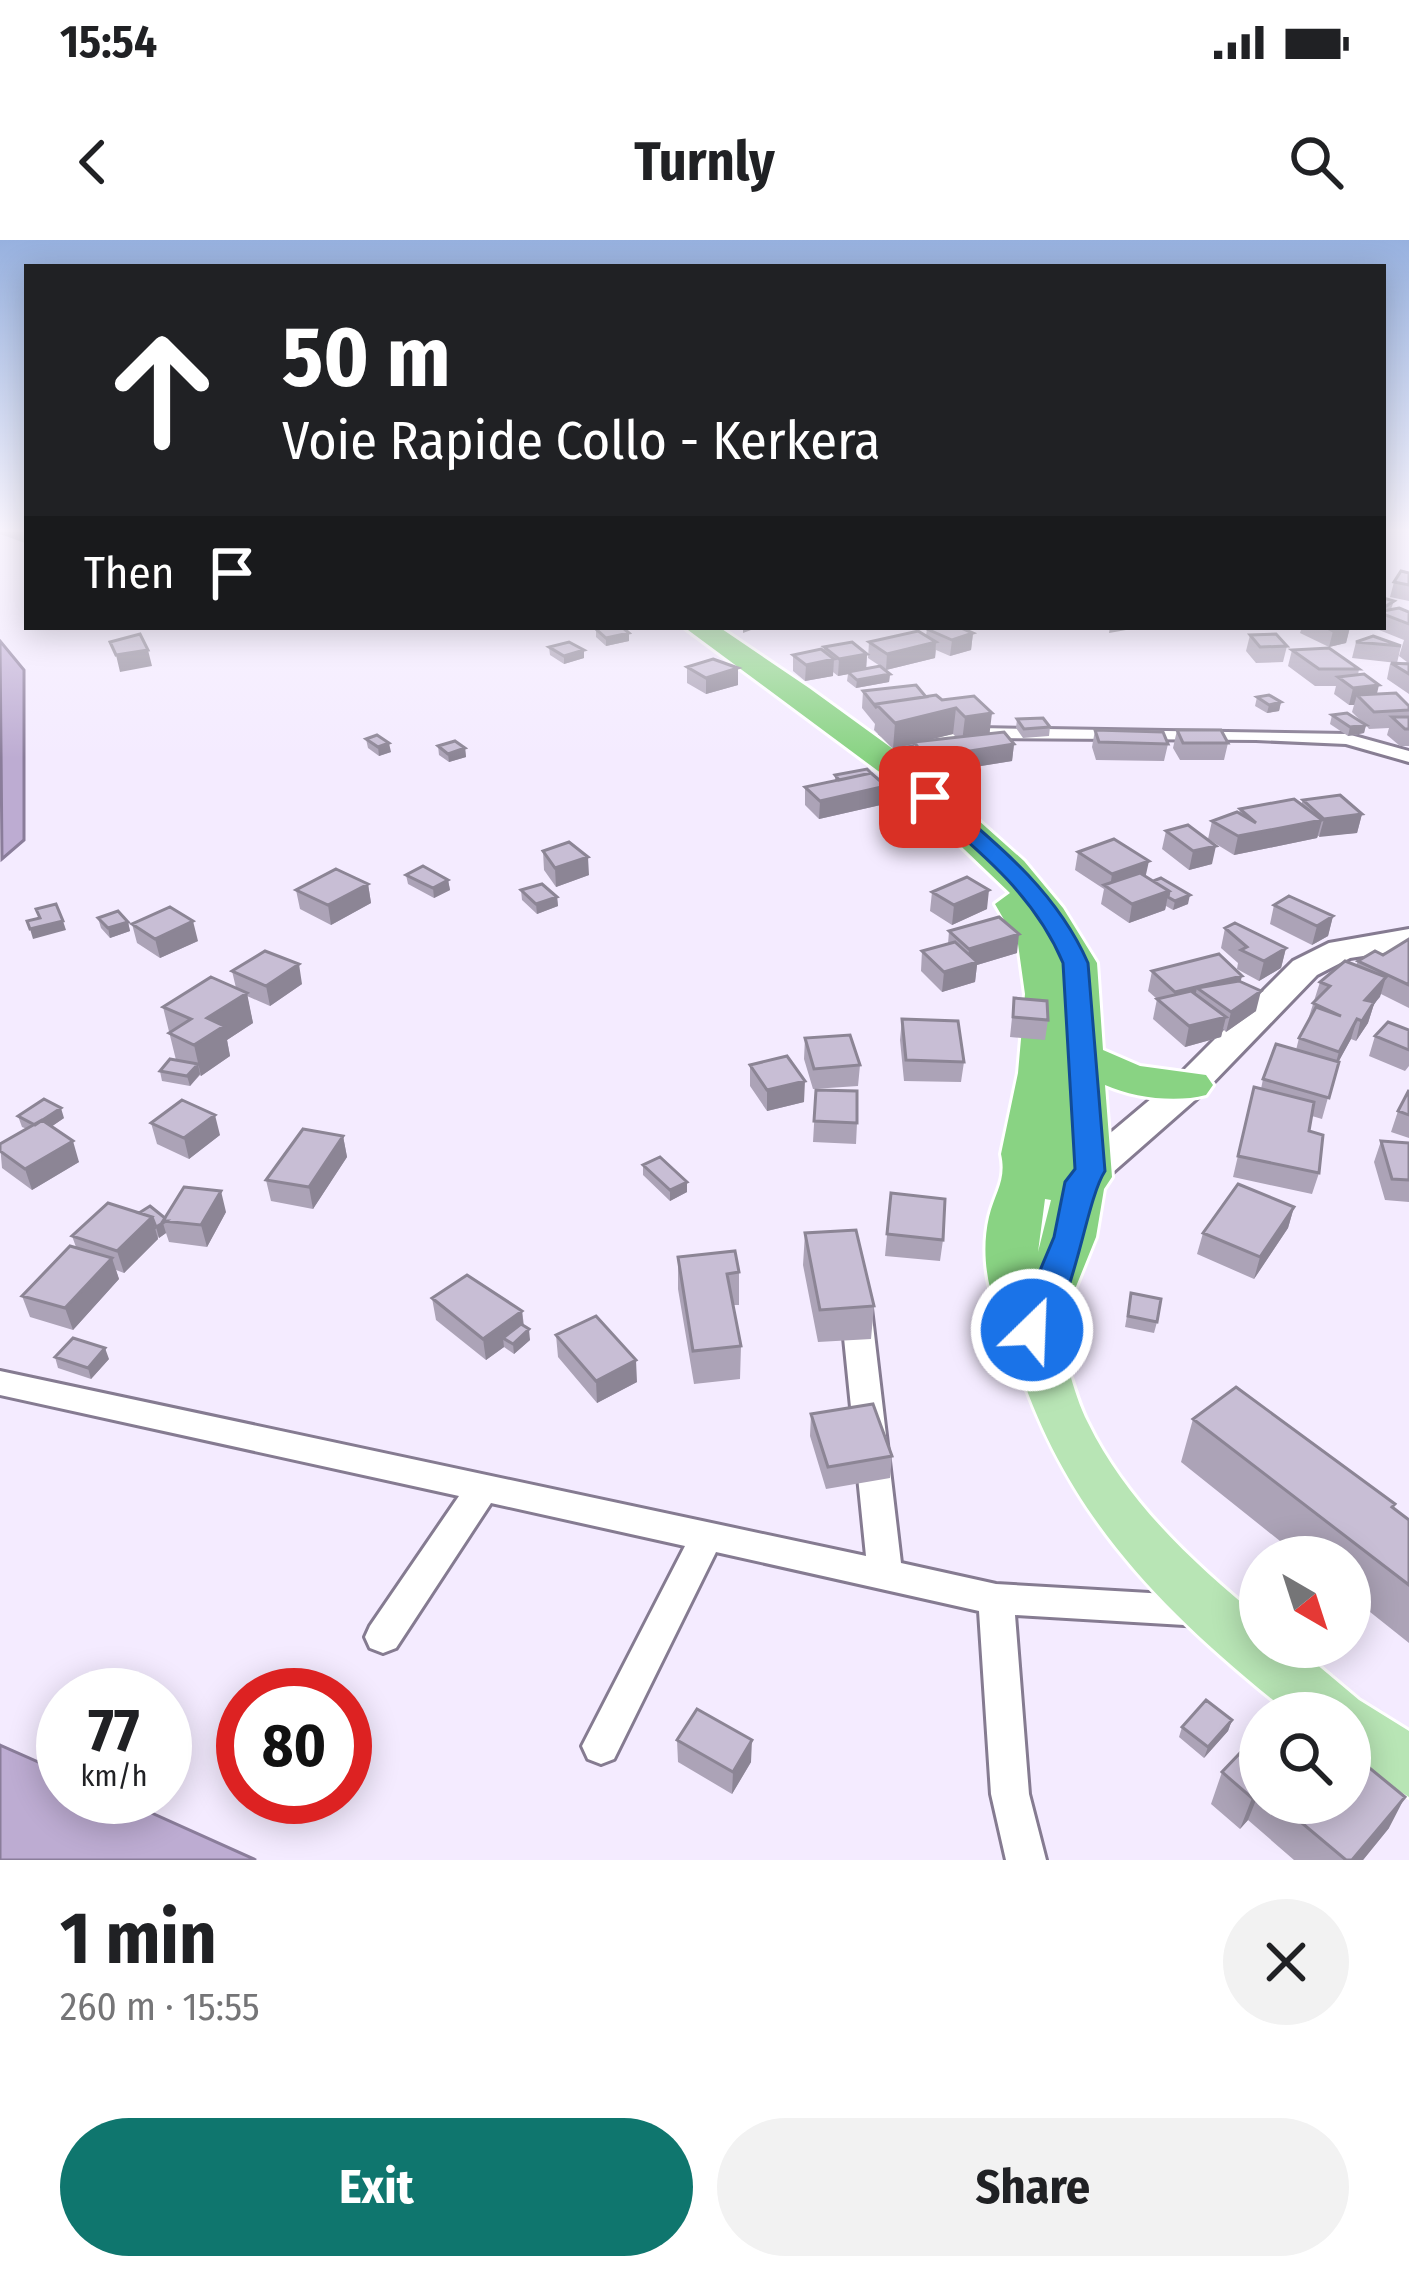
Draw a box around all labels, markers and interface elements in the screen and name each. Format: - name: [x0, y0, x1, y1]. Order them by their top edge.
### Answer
- text: 15:54: [60, 15, 157, 69]
- icon: back: [60, 129, 126, 195]
- icon: search: [1283, 129, 1349, 195]
- text: Turnly: [634, 130, 775, 194]
- text: 50 m: [282, 307, 451, 408]
- icon: ahead: [84, 312, 240, 468]
- text: Voie Rapide Collo - Kerkera: [282, 409, 881, 473]
- icon: arrive: [199, 540, 265, 606]
- text: Then: [84, 546, 175, 600]
- pin: [879, 746, 981, 848]
- icon: arrive: [897, 764, 963, 830]
- position arrow: [969, 1267, 1095, 1393]
- north arrow: [1239, 1536, 1371, 1668]
- map controls: [1239, 1536, 1371, 1824]
- speed limit sign: 80: [216, 1668, 372, 1824]
- button: search: [1239, 1692, 1371, 1824]
- text: 77: [88, 1695, 140, 1767]
- text: km/h: [81, 1758, 147, 1794]
- text: 1 min: [60, 1896, 217, 1982]
- button: close: [1223, 1899, 1349, 2025]
- text: 260 m · 15:55: [60, 1984, 260, 2030]
- button: Exit: [60, 2118, 693, 2256]
- button: Share: [717, 2118, 1349, 2256]

